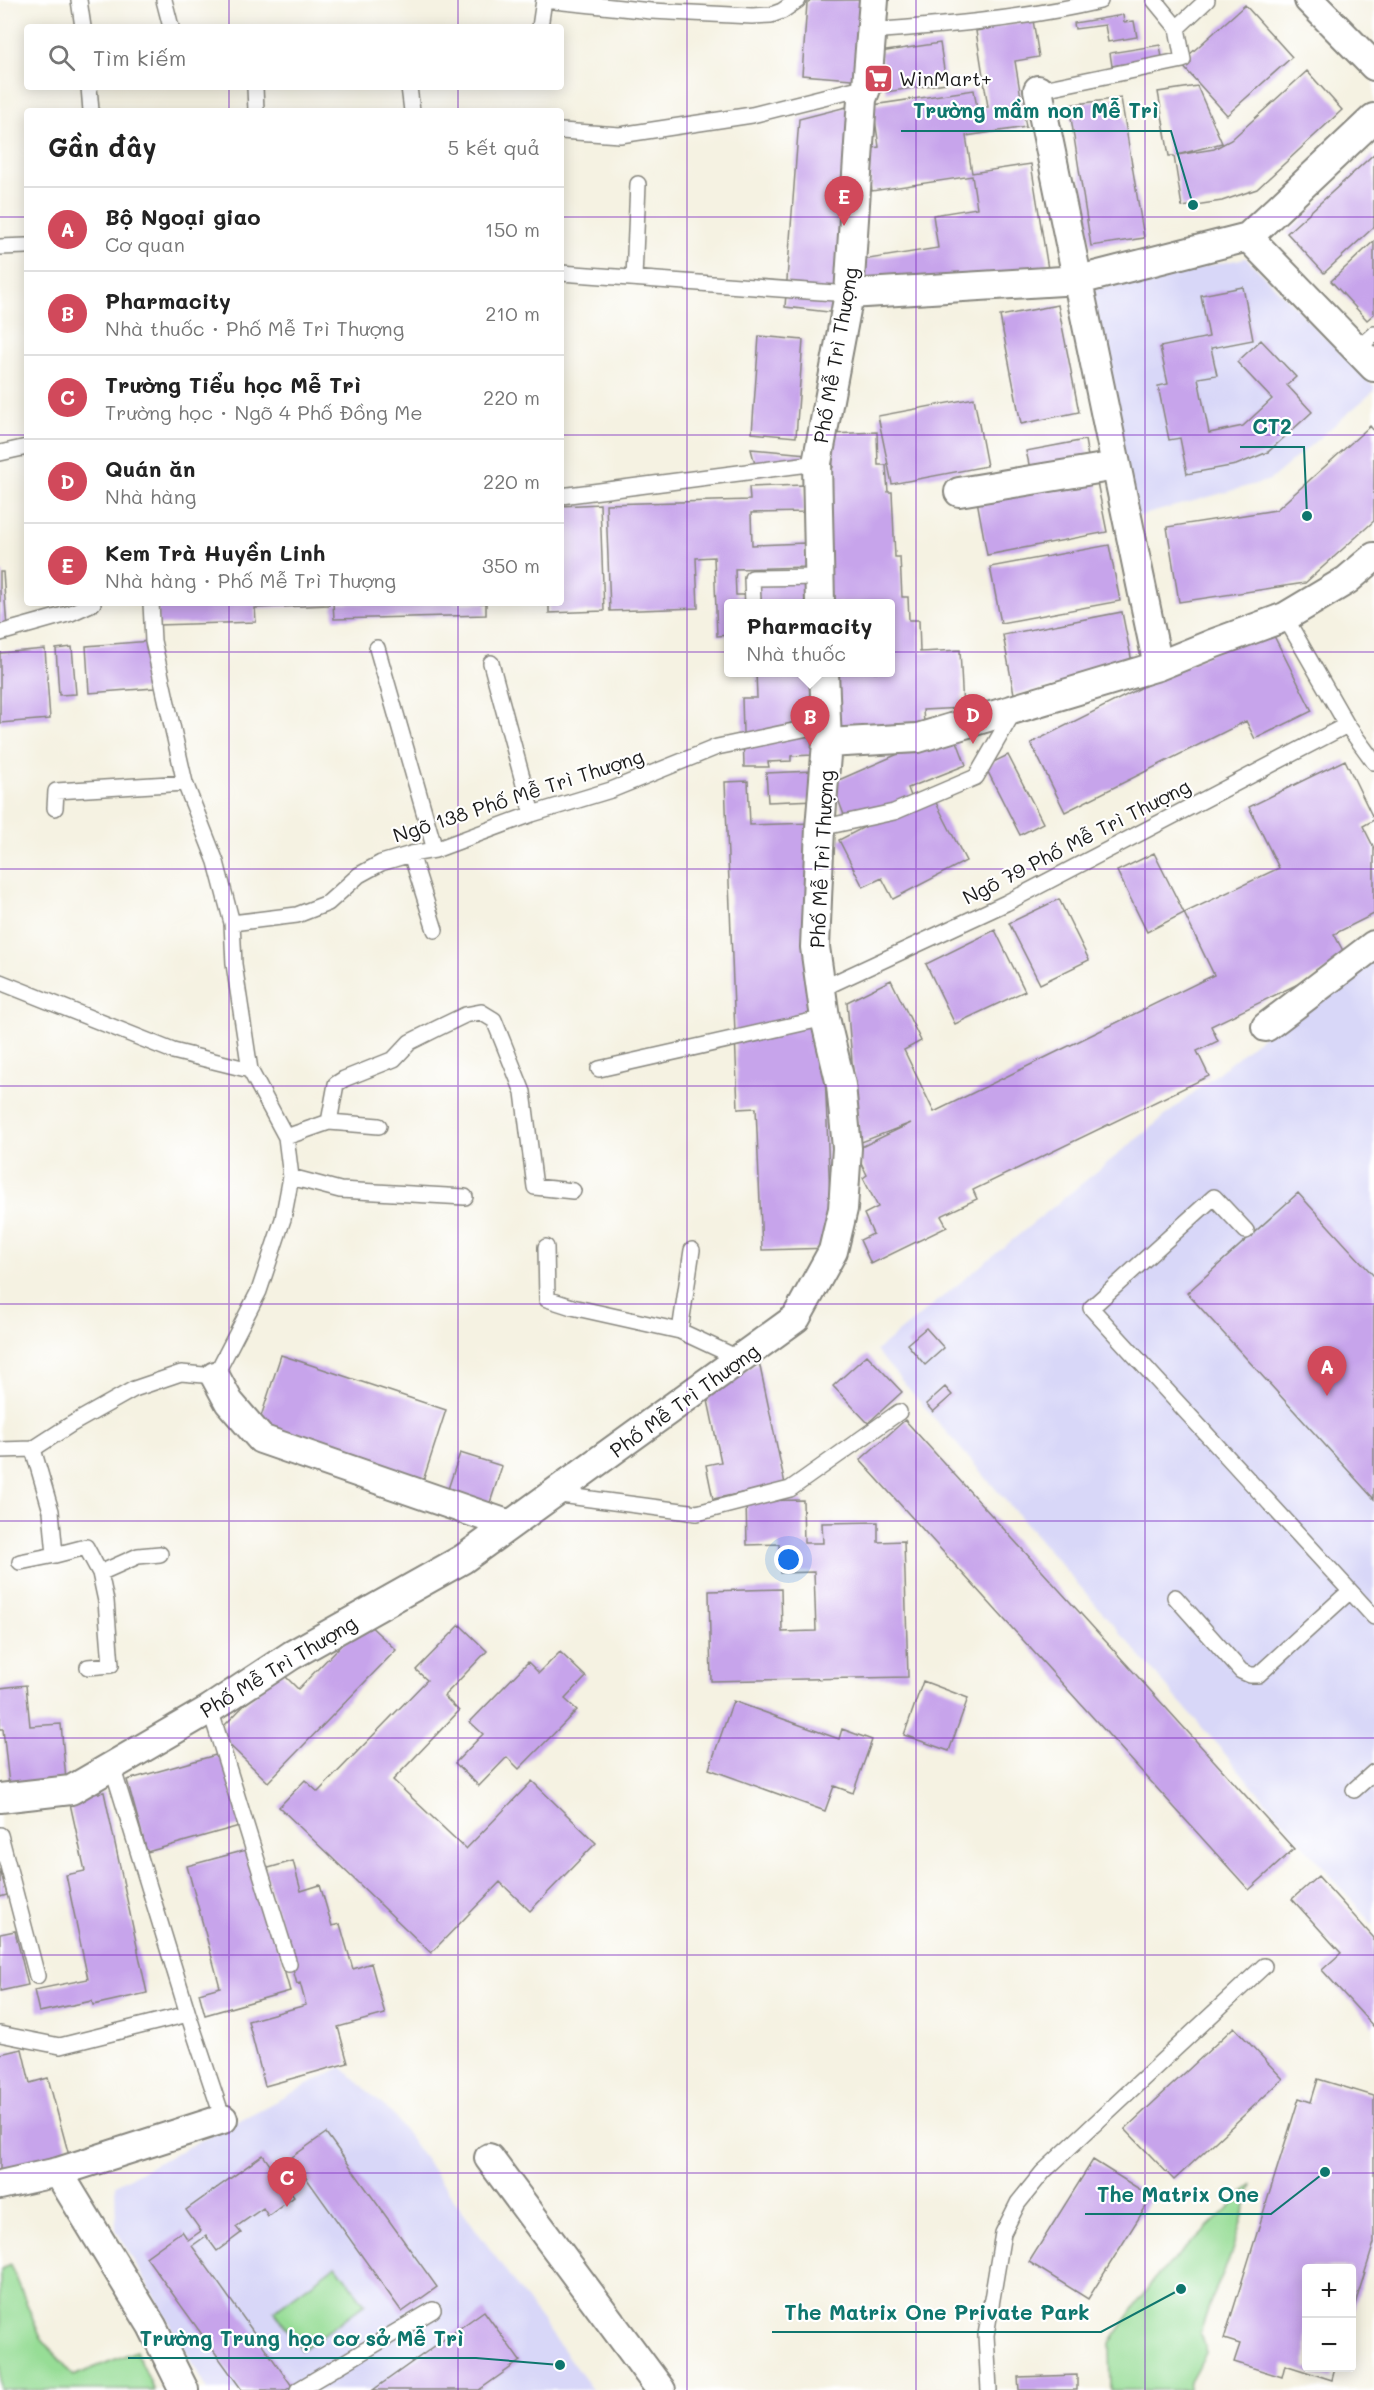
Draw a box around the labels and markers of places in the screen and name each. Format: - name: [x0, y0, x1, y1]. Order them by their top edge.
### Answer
- supermarket icon: WinMart+: [862, 62, 894, 94]
- place label: WinMart+: [899, 65, 992, 91]
- callout: Trường mầm non Mễ Trì: [901, 92, 1171, 131]
- pin: E: [824, 176, 864, 226]
- callout: CT2: [1240, 408, 1304, 447]
- pin: D: [954, 694, 992, 744]
- pin: B: [790, 696, 830, 746]
- pin: A: [1308, 1346, 1346, 1396]
- pin: C: [268, 2158, 306, 2207]
- callout: The Matrix One: [1085, 2175, 1271, 2214]
- callout: The Matrix One Private Park: [772, 2293, 1101, 2332]
- callout: Trường Trung học cơ sở Mễ Trì: [128, 2319, 476, 2358]

